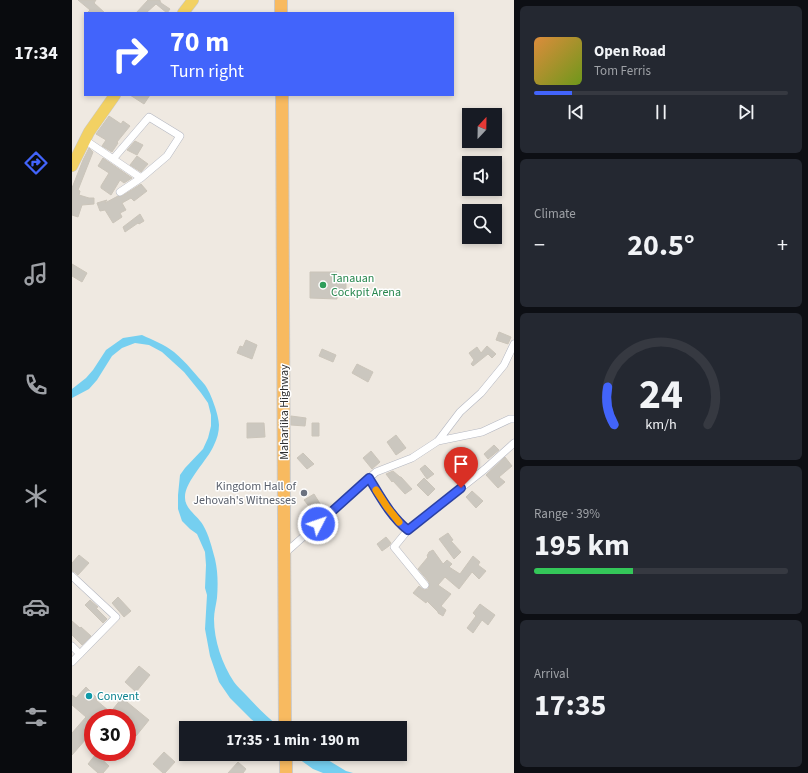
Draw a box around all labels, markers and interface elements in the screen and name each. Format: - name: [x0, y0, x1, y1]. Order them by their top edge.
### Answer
- text: 70 m: [170, 22, 229, 62]
- icon: right: [104, 28, 156, 80]
- text: 17:34: [14, 41, 58, 66]
- text: Open Road: [594, 41, 666, 62]
- text: Turn right: [170, 59, 244, 84]
- text: Tom Ferris: [594, 62, 651, 80]
- icon: previous: [565, 101, 587, 123]
- icon: pause: [650, 101, 672, 123]
- icon: next: [735, 101, 757, 123]
- north arrow: [462, 108, 502, 148]
- map controls: [462, 108, 502, 244]
- icon: directions: [22, 149, 50, 177]
- button: sound: [462, 156, 502, 196]
- button: search: [462, 204, 502, 244]
- text: Climate: [534, 205, 576, 223]
- text: 20.5°: [627, 224, 695, 267]
- text: −: [534, 229, 545, 261]
- text: +: [777, 229, 788, 261]
- icon: music: [22, 260, 50, 288]
- place label: Tanauan Cockpit Arena: [331, 270, 401, 301]
- marker: Tanauan Cockpit Arena: [318, 280, 328, 290]
- street label: Maharlika Highway: [276, 364, 293, 460]
- text: 24: [639, 364, 683, 424]
- icon: phone: [22, 371, 50, 399]
- text: km/h: [645, 413, 677, 434]
- pin: [444, 447, 478, 488]
- icon: arrive: [450, 453, 472, 475]
- place label: Kingdom Hall of Jehovah's Witnesses: [193, 478, 296, 509]
- icon: climate: [22, 482, 50, 510]
- marker: Kingdom Hall of Jehovah's Witnesses: [299, 488, 309, 498]
- position arrow: [297, 503, 339, 545]
- text: Range · 39%: [534, 505, 600, 523]
- text: 195 km: [534, 524, 630, 567]
- icon: car: [22, 593, 50, 621]
- text: Arrival: [534, 665, 569, 683]
- text: 17:35: [534, 684, 606, 727]
- place label: Convent: [97, 688, 139, 705]
- marker: Convent: [84, 691, 94, 701]
- icon: filters: [22, 703, 50, 731]
- speed limit sign: 30: [84, 709, 136, 761]
- text: 17:35 · 1 min · 190 m: [226, 730, 360, 751]

